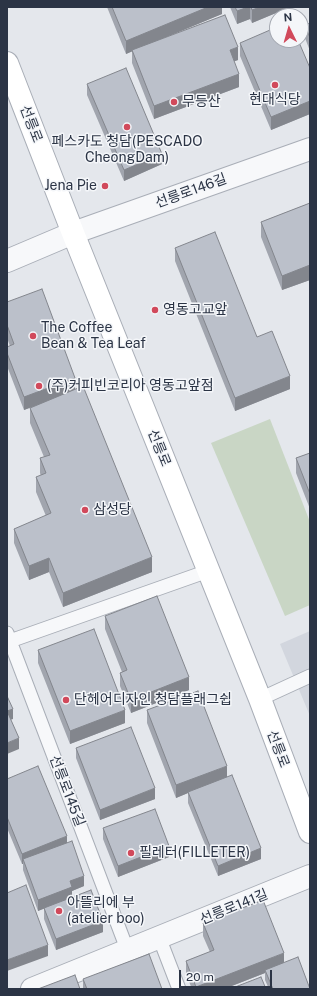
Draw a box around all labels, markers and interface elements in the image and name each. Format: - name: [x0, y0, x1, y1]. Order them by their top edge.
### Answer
- north arrow: [269, 8, 309, 48]
- text: N: [283, 11, 293, 23]
- marker: 현대식당: [270, 80, 280, 90]
- place label: 현대식당: [249, 92, 301, 108]
- place label: 무등산: [182, 94, 221, 110]
- marker: 무등산: [169, 97, 179, 107]
- street label: 선릉로: [16, 103, 46, 145]
- marker: 페스카도 청담(PESCADO CheongDam): [122, 122, 132, 132]
- place label: 페스카도 청담(PESCADO CheongDam): [51, 134, 203, 166]
- street label: 선릉로146길: [153, 170, 229, 212]
- place label: Jena Pie: [44, 178, 97, 194]
- marker: Jena Pie: [100, 181, 110, 191]
- place label: 영동고교앞: [163, 302, 227, 318]
- marker: 영동고교앞: [150, 305, 160, 315]
- place label: The Coffee Bean & Tea Leaf: [41, 320, 146, 352]
- marker: The Coffee Bean & Tea Leaf: [28, 331, 38, 341]
- place label: (주)커피빈코리아 영동고앞점: [47, 378, 214, 394]
- marker: (주)커피빈코리아 영동고앞점: [34, 381, 44, 391]
- street label: 선릉로: [144, 427, 174, 469]
- place label: 삼성당: [93, 502, 132, 518]
- marker: 삼성당: [80, 505, 90, 515]
- place label: 단헤어디자인 청담플래그쉽: [74, 692, 232, 708]
- marker: 단헤어디자인 청담플래그쉽: [61, 695, 71, 705]
- street label: 선릉로: [263, 728, 293, 770]
- street label: 선릉로145길: [46, 753, 88, 829]
- place label: 필레터(FILLETER): [139, 845, 250, 861]
- marker: 필레터(FILLETER): [126, 848, 136, 858]
- street label: 선릉로141길: [198, 886, 270, 928]
- place label: 아뜰리에 부 (atelier boo): [67, 895, 145, 928]
- marker: 아뜰리에 부 (atelier boo): [54, 906, 64, 916]
- scale bar: [181, 962, 274, 988]
- text: 20 m: [186, 970, 214, 984]

